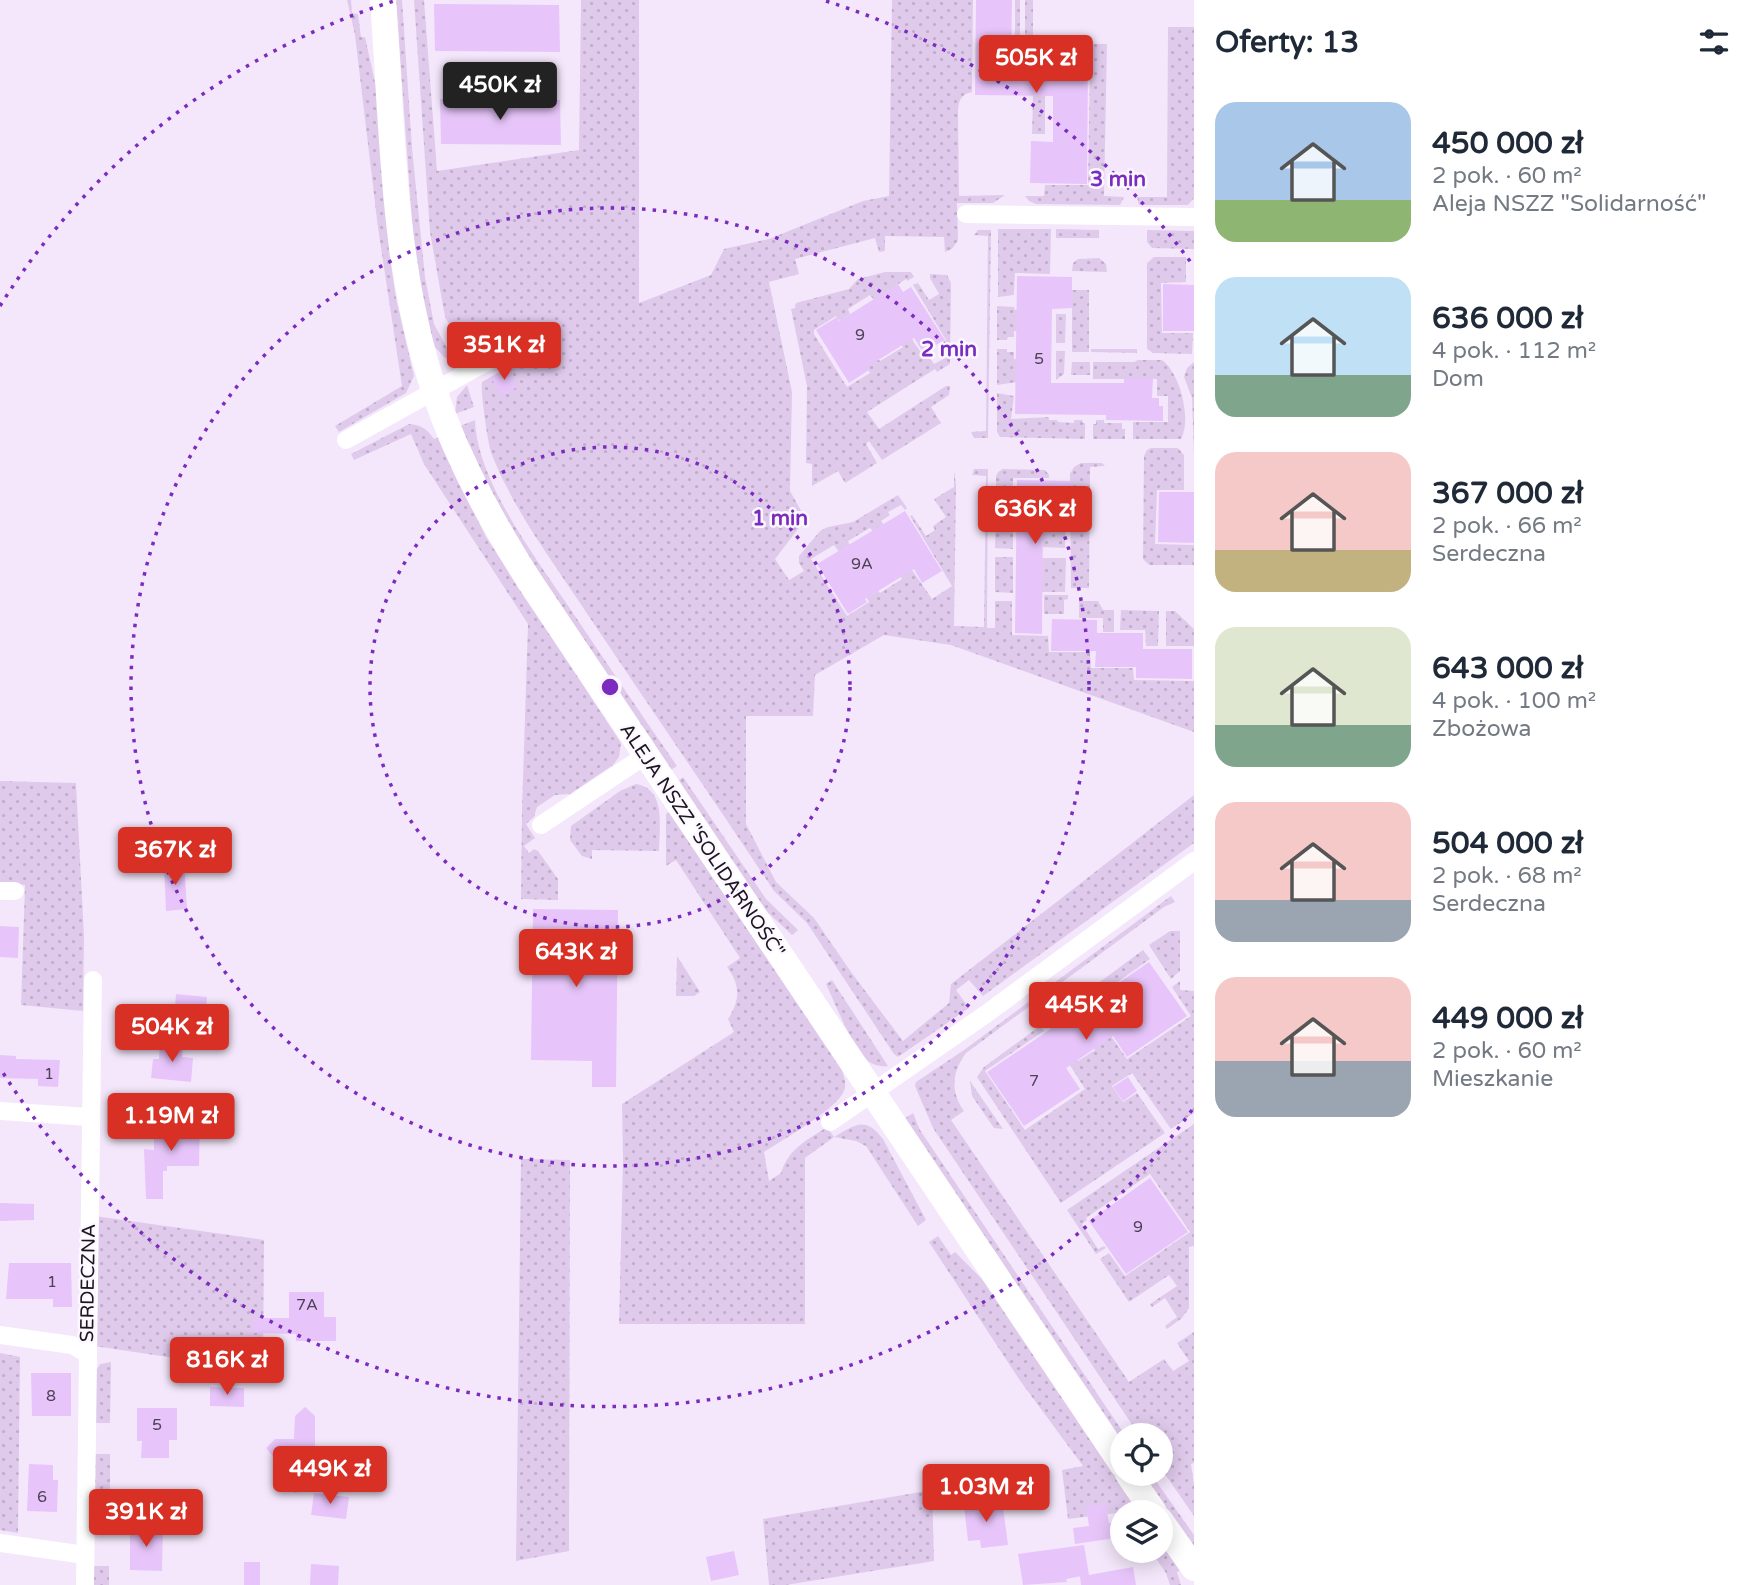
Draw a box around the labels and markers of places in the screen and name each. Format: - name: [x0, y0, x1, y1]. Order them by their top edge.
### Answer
- pin: 505K zł: [971, 36, 1101, 95]
- pin: 450K zł: [435, 62, 565, 122]
- pin: 351K zł: [439, 322, 569, 382]
- pin: 636K zł: [970, 486, 1100, 546]
- centre of rings: [598, 675, 622, 699]
- pin: 367K zł: [110, 828, 240, 887]
- pin: 643K zł: [511, 930, 641, 989]
- pin: 445K zł: [1021, 982, 1151, 1042]
- pin: 504K zł: [107, 1004, 237, 1064]
- pin: 1.19M zł: [99, 1094, 243, 1153]
- pin: 816K zł: [162, 1338, 292, 1397]
- pin: 449K zł: [265, 1446, 395, 1506]
- pin: 1.03M zł: [914, 1464, 1058, 1524]
- pin: 391K zł: [81, 1490, 211, 1549]

